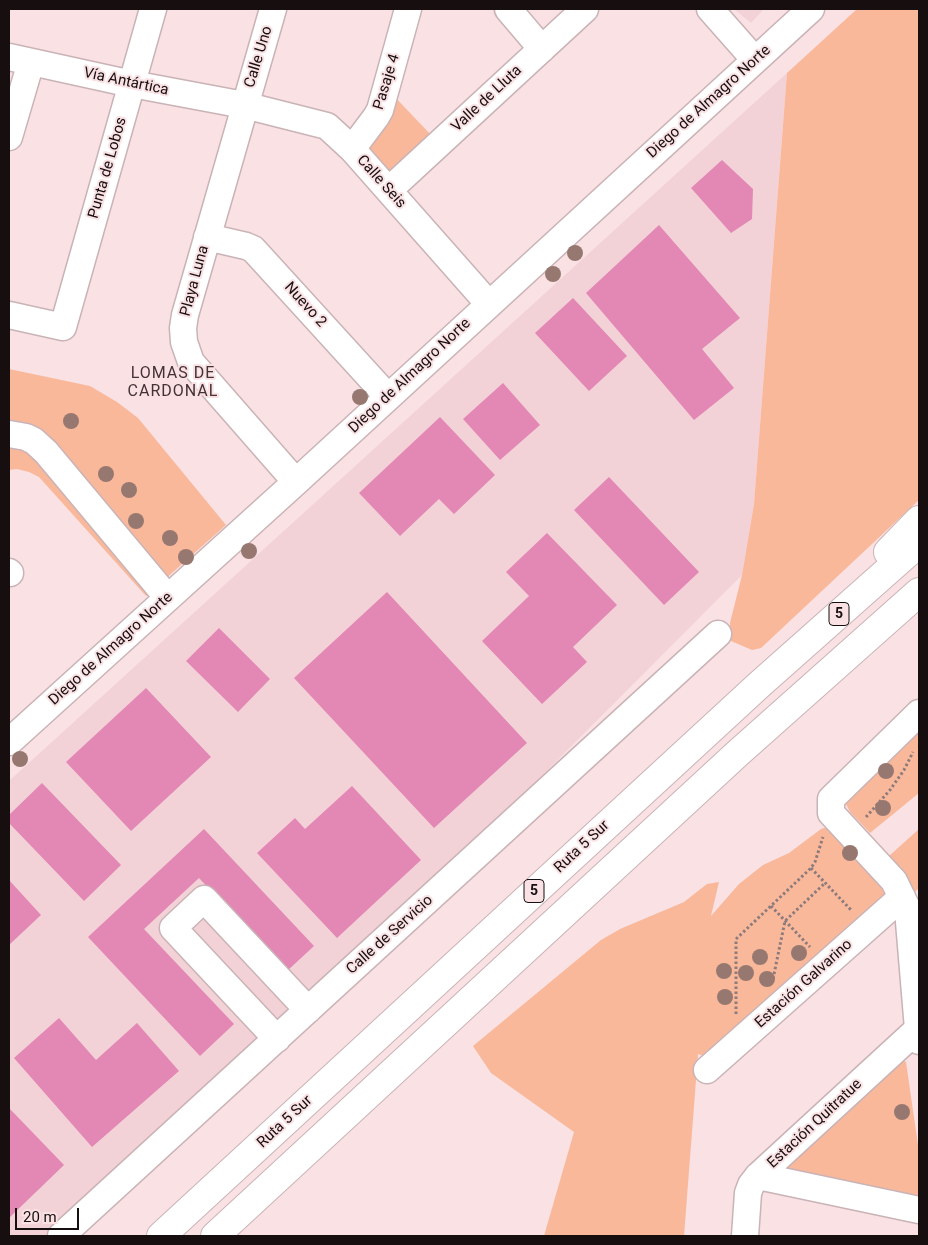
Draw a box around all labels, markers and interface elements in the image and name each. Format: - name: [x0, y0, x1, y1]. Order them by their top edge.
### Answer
- street label: Calle Uno: [241, 24, 277, 90]
- street label: Diego de Almagro Norte: [643, 42, 775, 162]
- street label: Pasaje 4: [370, 52, 404, 112]
- street label: Valle de Lluta: [448, 62, 526, 136]
- street label: Vía Antártica: [82, 64, 170, 100]
- street label: Punta de Lobos: [85, 115, 131, 221]
- street label: Calle Seis: [353, 152, 409, 212]
- street label: Playa Luna: [177, 244, 213, 318]
- street label: Nuevo 2: [280, 279, 330, 331]
- street label: Diego de Almagro Norte: [345, 315, 475, 437]
- district label: LOMAS DE CARDONAL: [127, 364, 219, 402]
- street label: Diego de Almagro Norte: [45, 589, 177, 709]
- road number: 5: [829, 602, 849, 626]
- street label: Ruta 5 Sur: [551, 817, 613, 877]
- road number: 5: [524, 879, 544, 902]
- street label: Calle de Servicio: [343, 891, 437, 979]
- street label: Estación Galvarino: [752, 936, 856, 1032]
- street label: Estación Quitratue: [764, 1076, 866, 1172]
- street label: Ruta 5 Sur: [254, 1092, 316, 1152]
- scale bar: [18, 1198, 81, 1230]
- text: 20 m: [23, 1208, 57, 1226]

